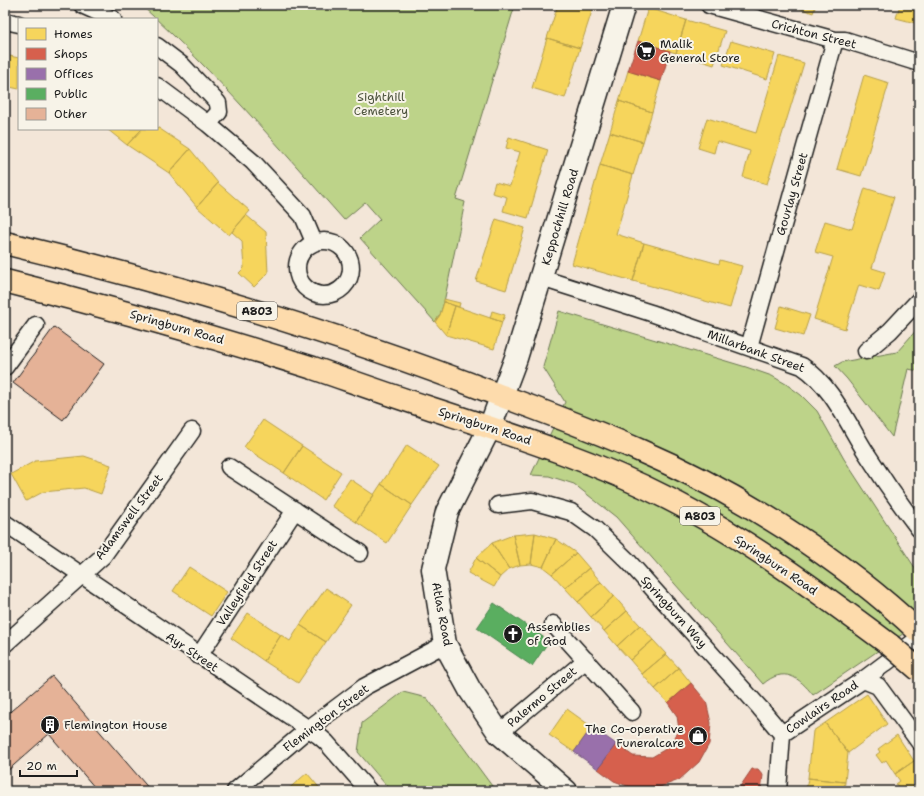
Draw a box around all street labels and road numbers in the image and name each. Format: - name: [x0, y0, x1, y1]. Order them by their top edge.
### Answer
- street label: Crichton Street: [770, 16, 858, 52]
- street label: Gourlay Street: [773, 151, 811, 237]
- street label: Keppochhill Road: [538, 166, 582, 267]
- road number: A803: [237, 302, 277, 320]
- street label: Springburn Road: [128, 306, 226, 348]
- street label: Millarbank Street: [705, 326, 807, 376]
- street label: Springburn Road: [436, 403, 534, 449]
- street label: Adamswell Street: [92, 471, 166, 563]
- road number: A803: [680, 507, 720, 525]
- street label: Springburn Road: [731, 531, 821, 599]
- street label: Valleyfield Street: [213, 537, 281, 629]
- street label: Springburn Way: [637, 572, 711, 652]
- street label: Atlas Road: [428, 581, 456, 648]
- street label: Ayr Street: [162, 628, 222, 676]
- street label: Palermo Street: [504, 663, 580, 731]
- street label: Cowlairs Road: [783, 677, 862, 737]
- street label: Flemington Street: [280, 680, 372, 756]

